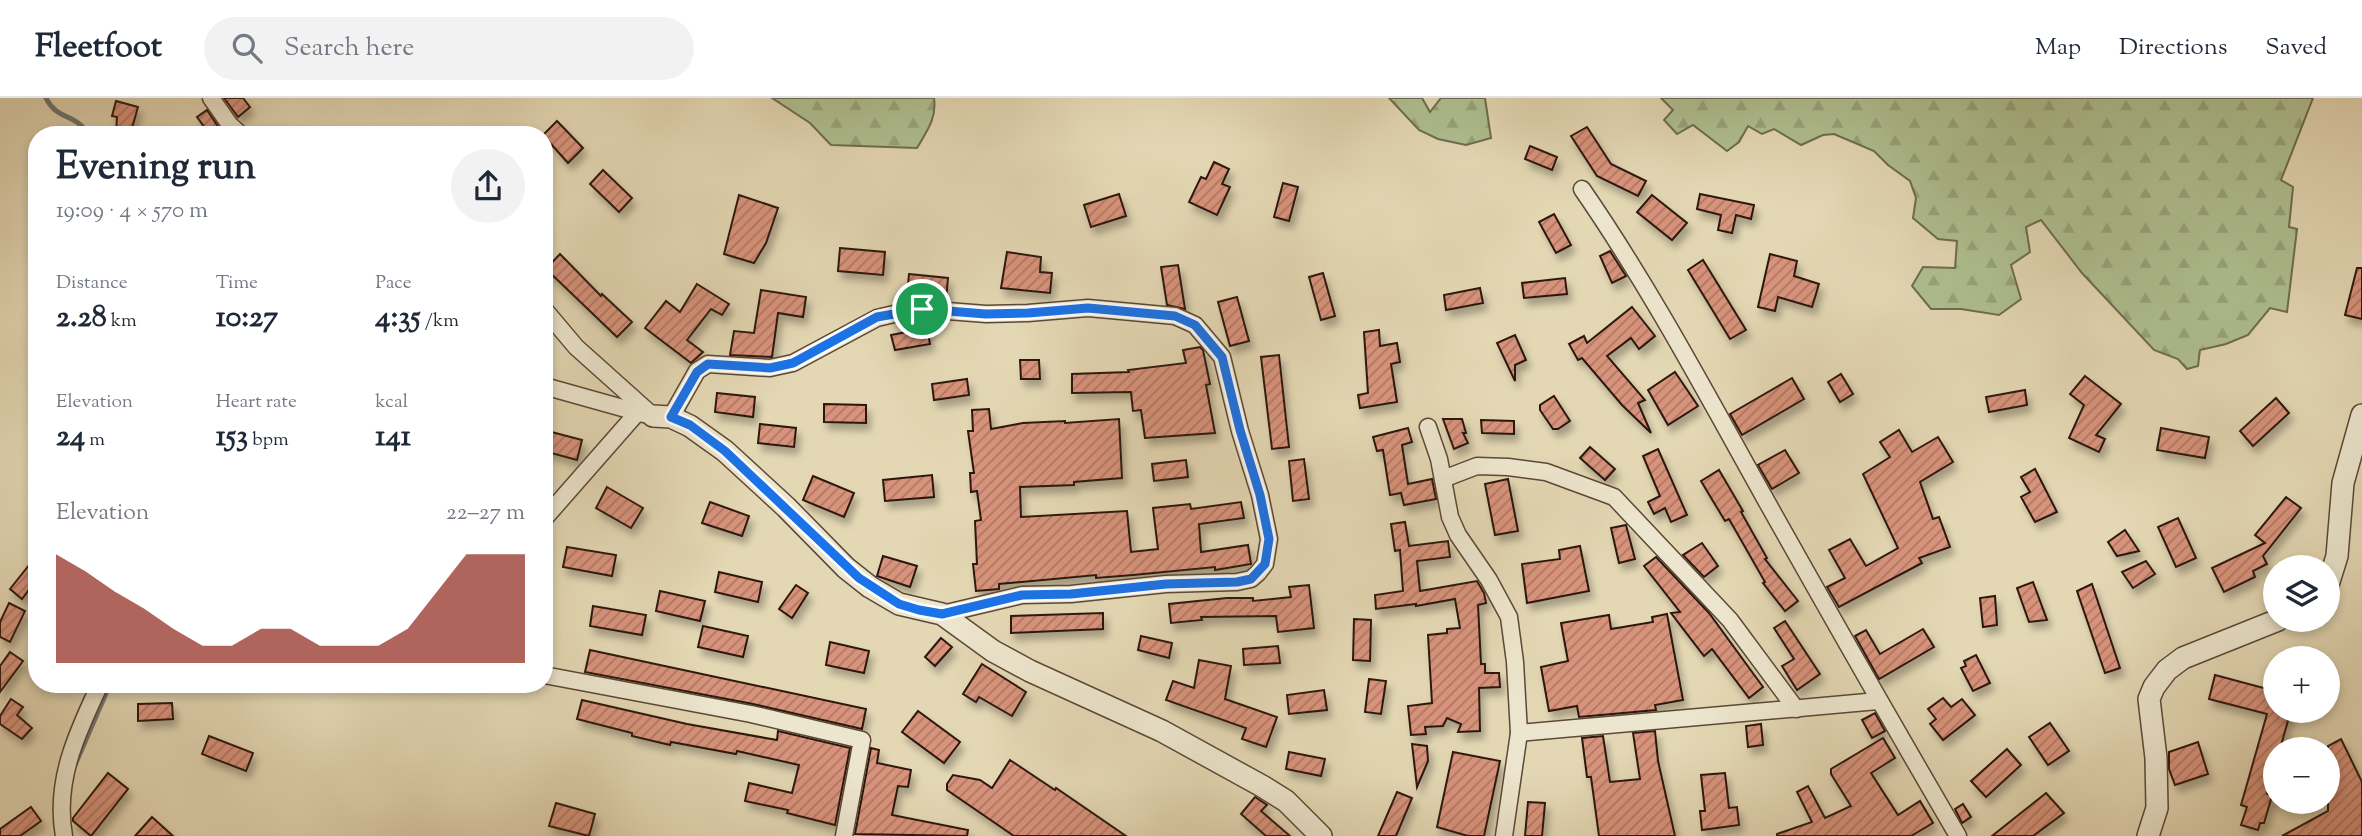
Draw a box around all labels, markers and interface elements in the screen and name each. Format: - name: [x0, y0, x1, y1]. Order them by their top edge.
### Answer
- search box: [204, 17, 694, 80]
- text: Fleetfoot: [35, 24, 162, 72]
- icon: search: [228, 29, 266, 67]
- text: Search here: [284, 30, 414, 67]
- text: Map: [2035, 31, 2081, 65]
- text: Directions: [2119, 31, 2227, 65]
- text: Saved: [2265, 31, 2327, 65]
- text: Evening run: [56, 142, 256, 196]
- button: share: [451, 149, 525, 223]
- text: 19:09 · 4 × 570 m: [56, 195, 208, 228]
- text: Distance: [56, 270, 128, 297]
- text: Time: [216, 270, 258, 297]
- text: Pace: [375, 270, 412, 297]
- pin: [892, 279, 952, 339]
- icon: arrive: [903, 290, 941, 328]
- text: 2.28: [56, 297, 107, 340]
- text: 10:27: [216, 297, 278, 340]
- text: 4:35: [375, 297, 421, 340]
- text: km: [107, 308, 137, 335]
- text: /km: [421, 308, 459, 335]
- text: Elevation: [56, 389, 133, 416]
- text: Heart rate: [216, 389, 297, 416]
- text: kcal: [375, 389, 408, 416]
- text: 24: [56, 416, 85, 459]
- text: 153: [216, 416, 248, 459]
- text: 141: [375, 416, 411, 459]
- text: m: [85, 427, 105, 454]
- text: bpm: [248, 427, 289, 454]
- text: Elevation: [56, 497, 149, 530]
- text: 22–27 m: [446, 497, 525, 530]
- map controls: [2263, 555, 2340, 814]
- button: layers: [2263, 555, 2340, 632]
- button: +: [2263, 646, 2340, 723]
- button: −: [2263, 737, 2340, 814]

